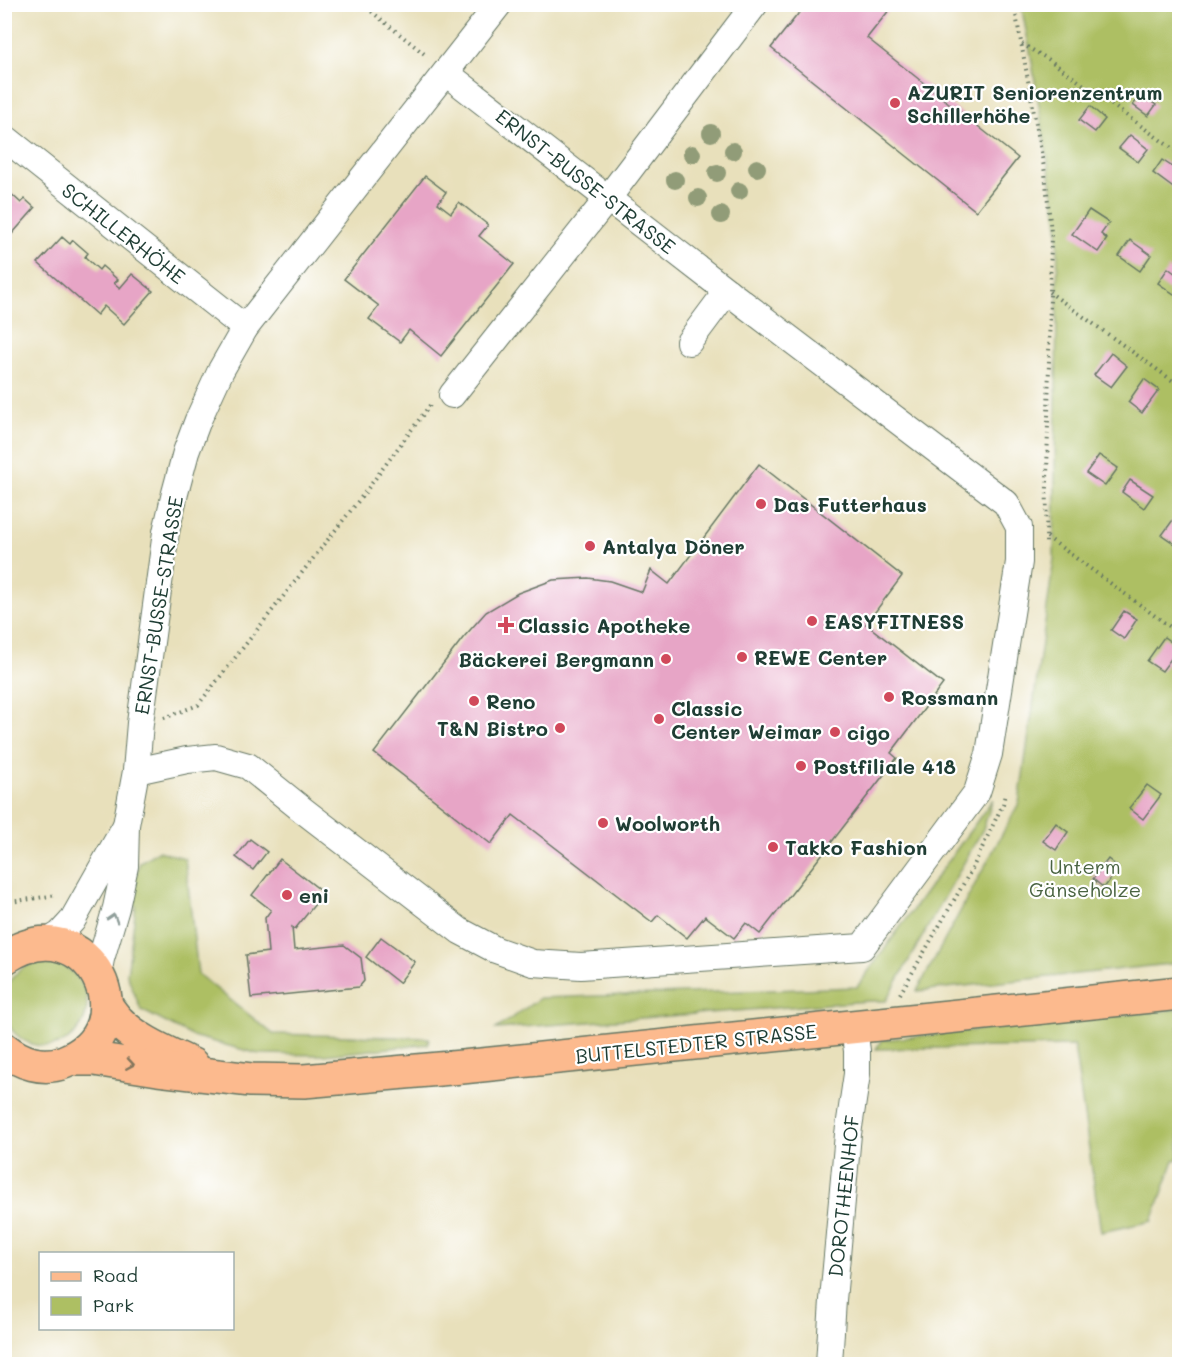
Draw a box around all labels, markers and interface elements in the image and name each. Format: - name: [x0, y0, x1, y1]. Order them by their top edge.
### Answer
- place label: AZURIT Seniorenzentrum Schillerhöhe: [907, 79, 1162, 128]
- marker: AZURIT Seniorenzentrum Schillerhöhe: [888, 96, 902, 110]
- street label: ERNST-BUSSE-STRASSE: [491, 103, 681, 259]
- street label: SCHILLERHÖHE: [57, 177, 191, 289]
- place label: Das Futterhaus: [773, 491, 927, 517]
- street label: ERNST-BUSSE-STRASSE: [128, 494, 188, 716]
- marker: Das Futterhaus: [754, 497, 768, 511]
- place label: Antalya Döner: [602, 533, 745, 559]
- marker: Antalya Döner: [583, 539, 597, 553]
- place label: EASYFITNESS: [824, 608, 964, 634]
- place label: Classic Apotheke: [518, 612, 690, 638]
- marker: EASYFITNESS: [805, 614, 819, 628]
- marker: Classic Apotheke: [499, 618, 513, 632]
- place label: REWE Center: [754, 644, 887, 670]
- place label: Bäckerei Bergmann: [458, 646, 654, 672]
- marker: REWE Center: [735, 650, 749, 664]
- marker: Bäckerei Bergmann: [659, 652, 673, 666]
- place label: Rossmann: [901, 684, 998, 710]
- place label: Reno: [486, 688, 535, 714]
- marker: Rossmann: [882, 690, 896, 704]
- marker: Reno: [467, 694, 481, 708]
- place label: Classic Center Weimar: [671, 695, 822, 744]
- marker: Classic Center Weimar: [652, 712, 666, 726]
- place label: T&N Bistro: [437, 715, 548, 741]
- place label: cigo: [847, 719, 890, 745]
- marker: T&N Bistro: [553, 721, 567, 735]
- marker: cigo: [828, 725, 842, 739]
- place label: Postfiliale 418: [813, 753, 956, 779]
- marker: Postfiliale 418: [794, 759, 808, 773]
- place label: Woolworth: [615, 810, 720, 836]
- marker: Woolworth: [596, 816, 610, 830]
- place label: Takko Fashion: [785, 834, 927, 860]
- marker: Takko Fashion: [766, 840, 780, 854]
- park label: Unterm Gänseholze: [1029, 853, 1141, 902]
- place label: eni: [299, 882, 329, 908]
- marker: eni: [280, 888, 294, 902]
- one-way arrow: [106, 913, 118, 924]
- street label: BUTTELSTEDTER STRASSE: [574, 1017, 818, 1069]
- one-way arrow: [126, 1058, 135, 1070]
- street label: DOROTHEENHOF: [822, 1114, 864, 1278]
- legend: [39, 1252, 234, 1330]
- text: Road: [93, 1263, 138, 1287]
- text: Park: [93, 1293, 134, 1317]

